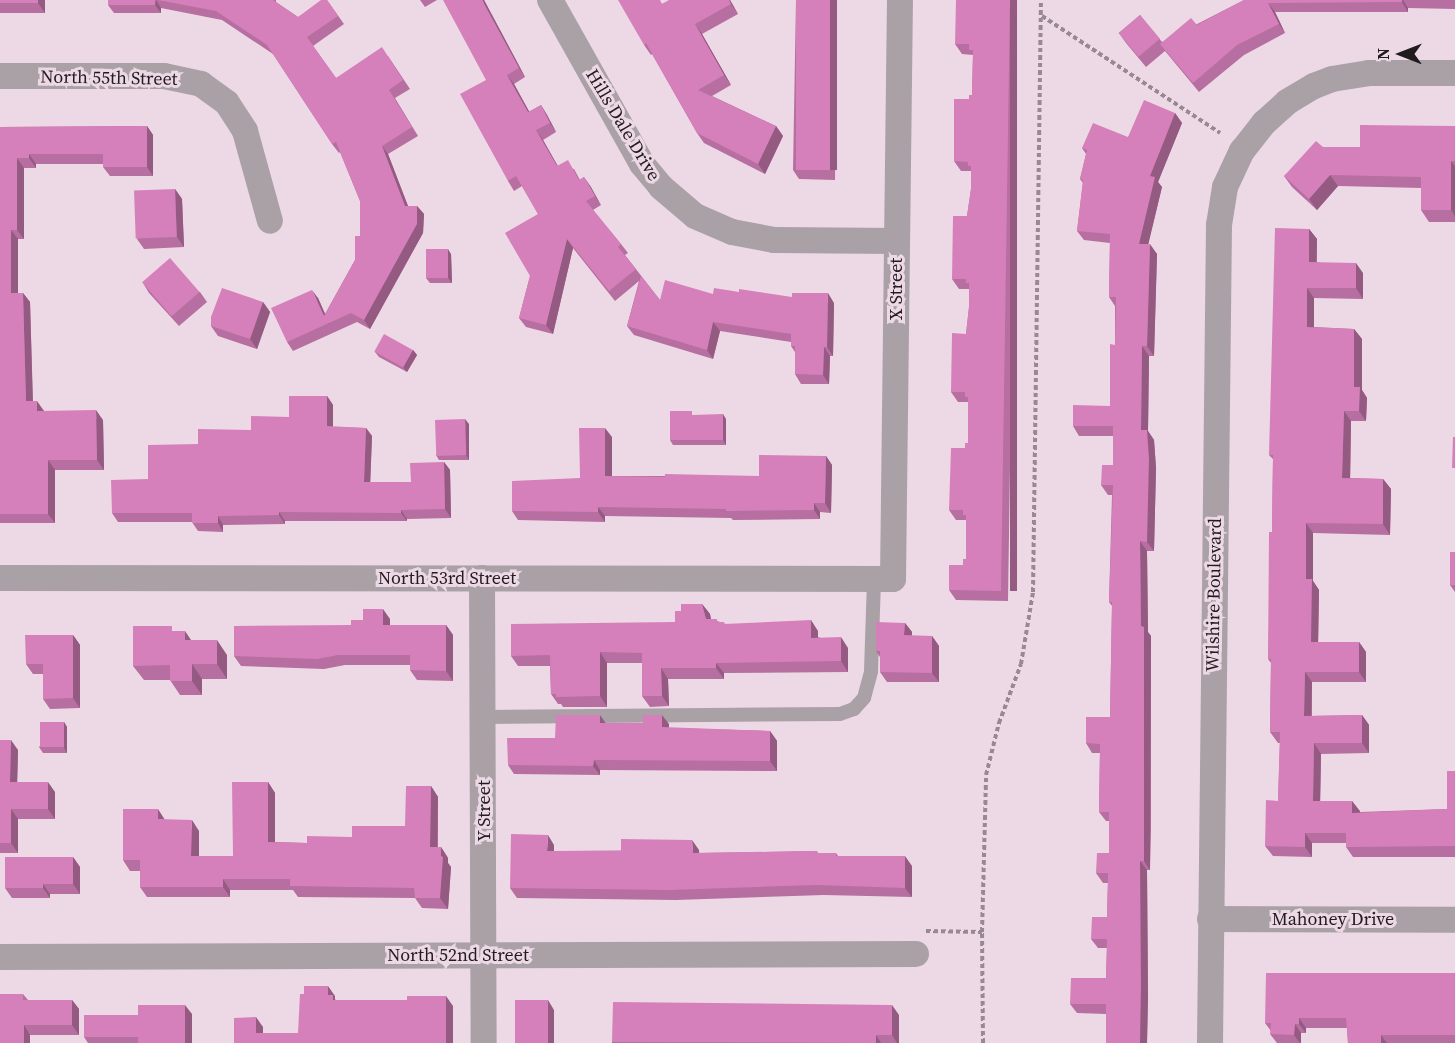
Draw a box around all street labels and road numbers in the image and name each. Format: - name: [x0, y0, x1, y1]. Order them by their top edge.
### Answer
- street label: Hills Dale Drive: [581, 65, 665, 185]
- street label: North 55th Street: [40, 66, 178, 90]
- street label: X Street: [885, 258, 907, 320]
- street label: Wilshire Boulevard: [1202, 518, 1226, 672]
- street label: North 53rd Street: [378, 567, 516, 589]
- street label: Y Street: [473, 780, 495, 842]
- street label: Mahoney Drive: [1272, 908, 1394, 930]
- street label: North 52nd Street: [387, 944, 529, 966]

